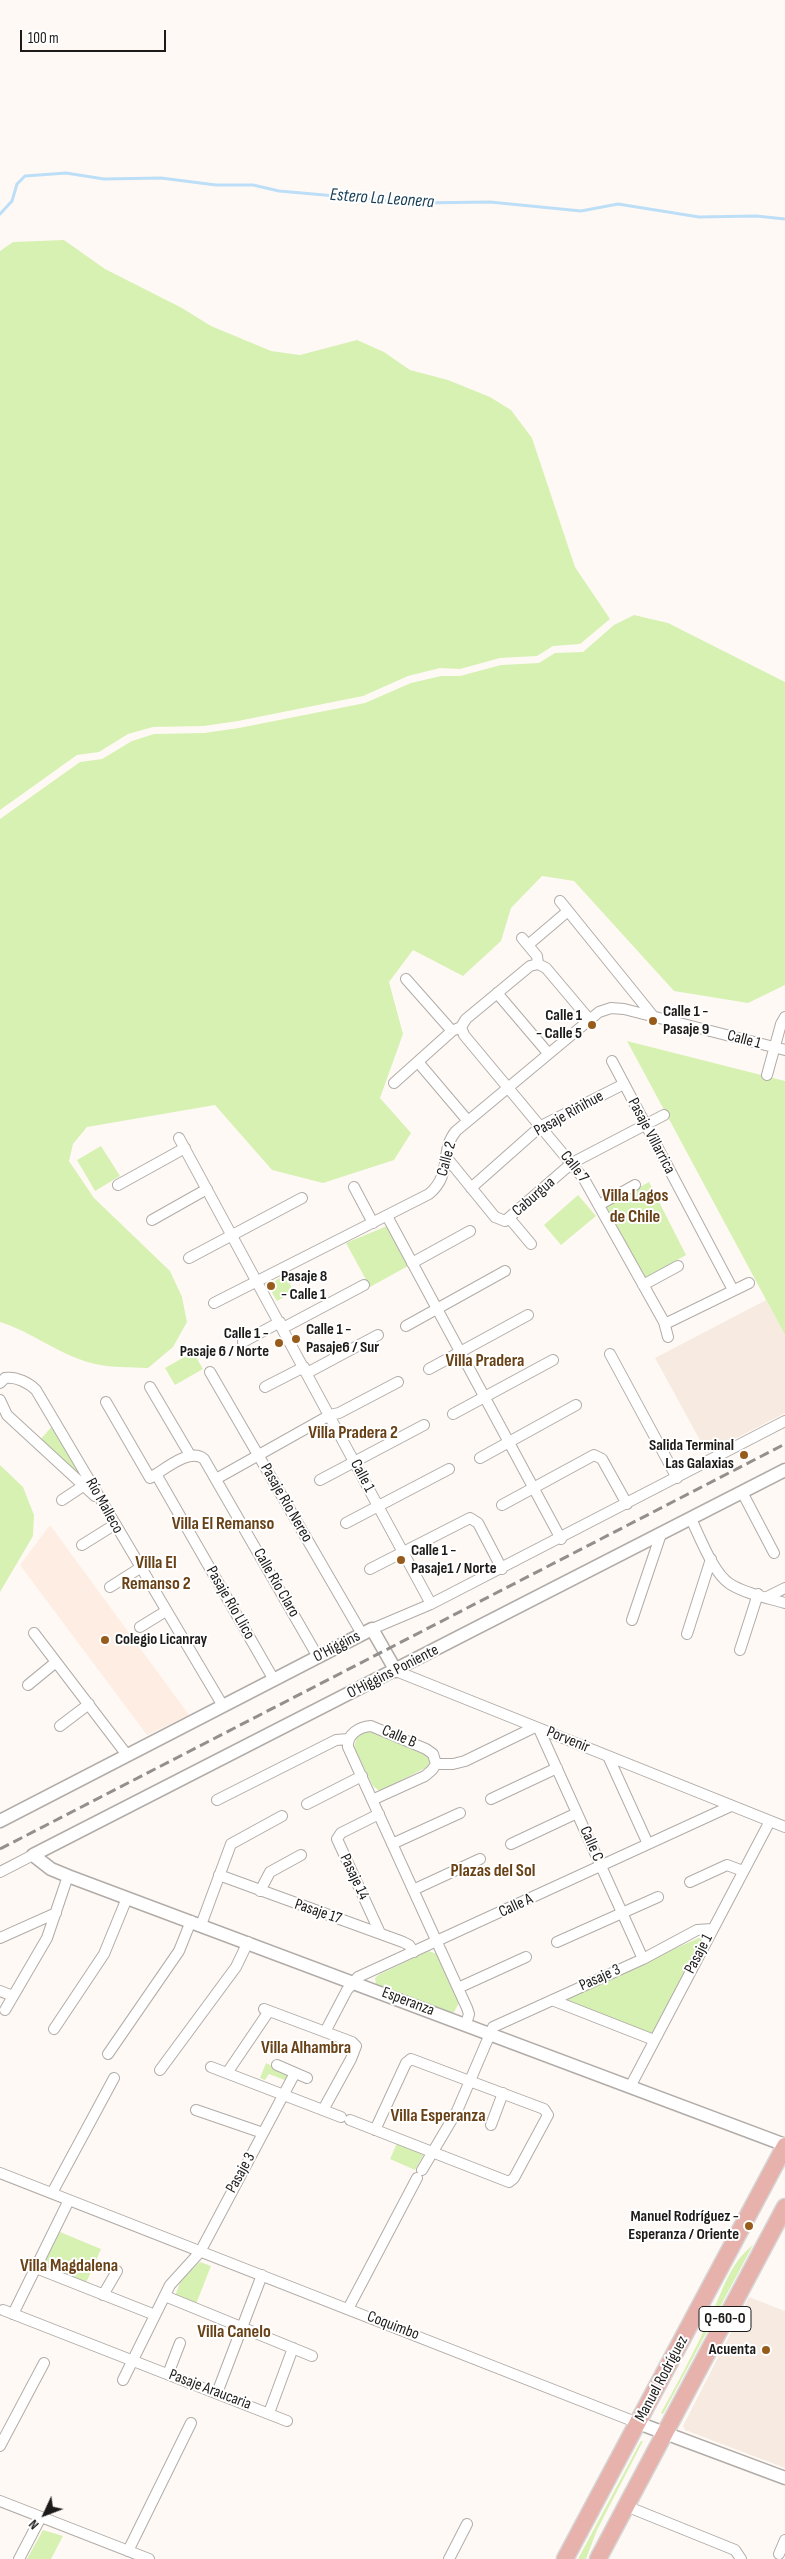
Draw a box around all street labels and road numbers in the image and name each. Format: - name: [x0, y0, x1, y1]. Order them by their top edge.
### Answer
- street label: Calle 1: [725, 1026, 763, 1054]
- street label: Pasaje Riñihue: [531, 1087, 607, 1141]
- street label: Pasaje Villarrica: [623, 1095, 679, 1177]
- street label: Calle 2: [433, 1140, 461, 1178]
- street label: Calle 7: [556, 1147, 592, 1187]
- street label: Caburgua: [509, 1173, 559, 1221]
- street label: Calle 1: [346, 1456, 378, 1496]
- street label: Pasaje Río Nereo: [256, 1460, 316, 1546]
- street label: Río Malleco: [81, 1475, 127, 1537]
- street label: Calle Río Claro: [249, 1545, 303, 1621]
- street label: Pasaje Río Llico: [201, 1563, 259, 1643]
- street label: O'Higgins: [310, 1627, 364, 1667]
- street label: O'Higgins Poniente: [344, 1641, 442, 1703]
- street label: Calle B: [379, 1721, 419, 1753]
- street label: Porvenir: [544, 1723, 592, 1757]
- street label: Calle C: [575, 1823, 607, 1865]
- street label: Pasaje 14: [335, 1851, 373, 1903]
- street label: Calle A: [496, 1890, 536, 1922]
- street label: Pasaje 17: [292, 1895, 344, 1929]
- street label: Pasaje 1: [681, 1931, 717, 1977]
- street label: Pasaje 3: [576, 1960, 624, 1996]
- street label: Esperanza: [379, 1983, 437, 2021]
- street label: Pasaje 3: [222, 2150, 260, 2196]
- road number: Q-60-O: [699, 2306, 751, 2332]
- street label: Coquimbo: [364, 2307, 422, 2345]
- street label: Manuel Rodríguez: [631, 2333, 693, 2425]
- street label: Pasaje Araucaria: [166, 2365, 254, 2415]

